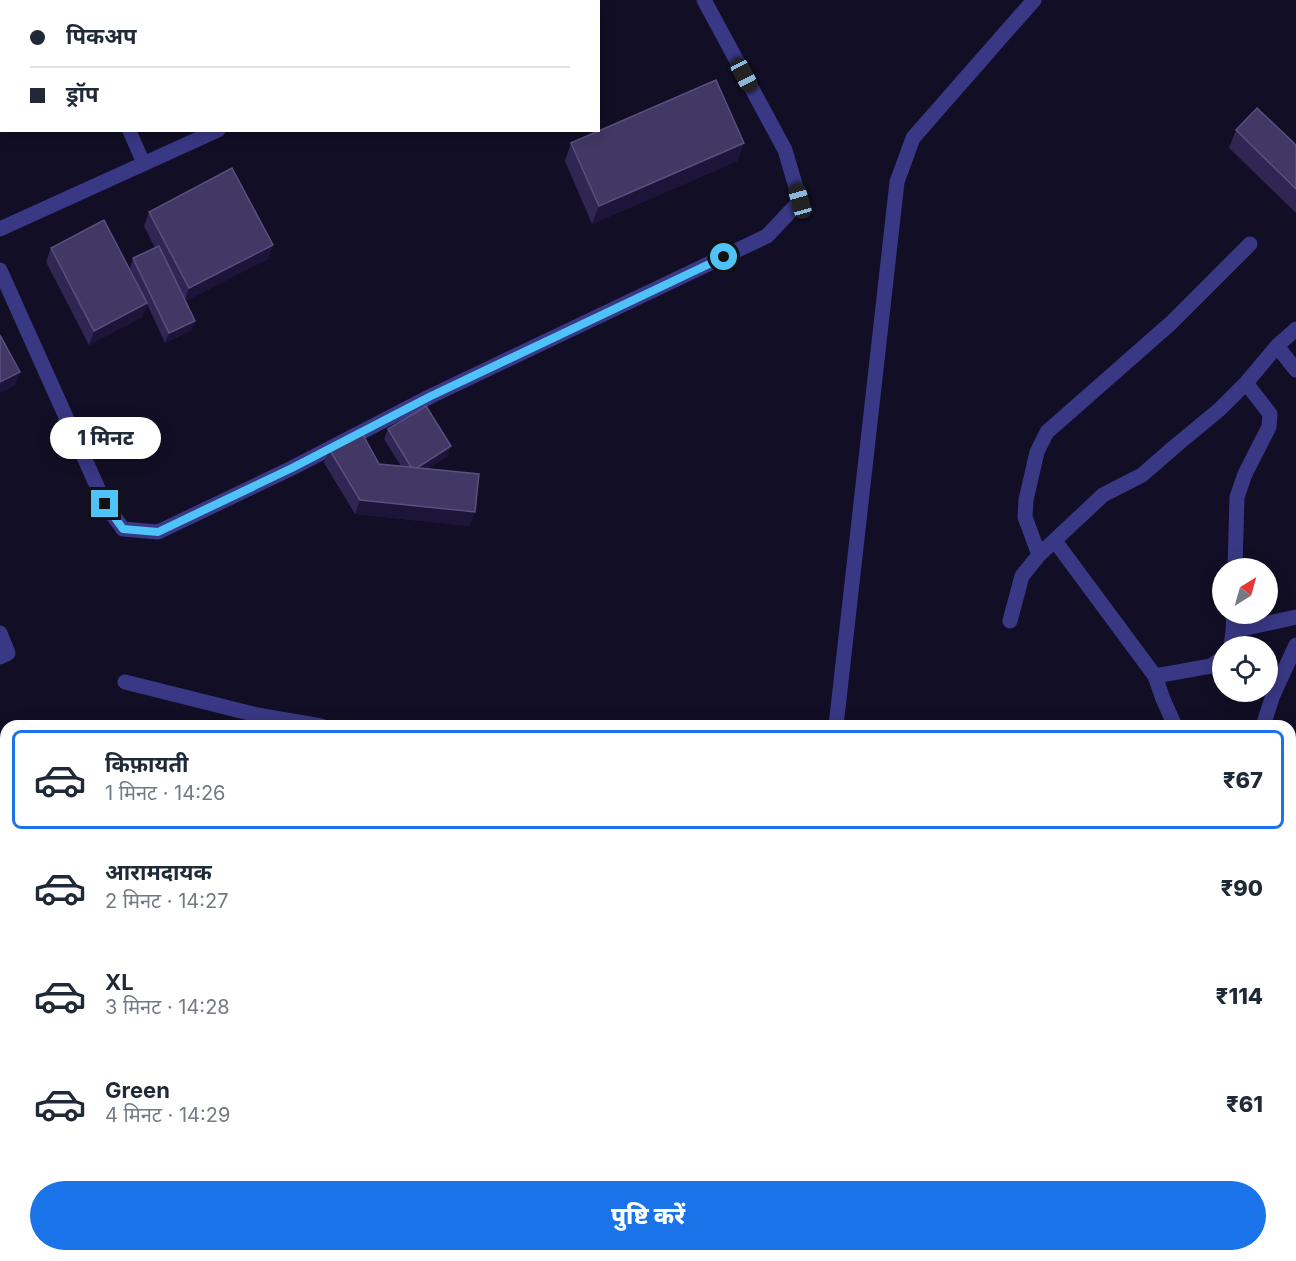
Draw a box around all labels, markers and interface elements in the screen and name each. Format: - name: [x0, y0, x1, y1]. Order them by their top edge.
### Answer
- text: पिकअप: [66, 23, 137, 49]
- car: [728, 55, 760, 95]
- text: ड्रॉप: [66, 81, 99, 107]
- car: [786, 181, 814, 221]
- route start: [710, 243, 737, 270]
- callout: 1 मिनट: [50, 417, 160, 459]
- text: 1 मिनट: [77, 426, 134, 450]
- route end: [91, 490, 118, 517]
- north arrow: [1212, 558, 1278, 624]
- map controls: [1212, 558, 1278, 702]
- button: locate: [1212, 636, 1278, 702]
- text: किफ़ायती: [105, 751, 189, 777]
- icon: car: [33, 753, 87, 807]
- text: ₹67: [1223, 767, 1263, 793]
- text: 1 मिनट · 14:26: [105, 781, 226, 805]
- text: आरामदायक: [105, 859, 212, 885]
- icon: car: [33, 861, 87, 915]
- text: ₹90: [1220, 875, 1263, 901]
- text: 2 मिनट · 14:27: [105, 889, 229, 913]
- icon: car: [33, 969, 87, 1023]
- text: XL: [105, 969, 134, 995]
- text: ₹114: [1216, 983, 1263, 1009]
- text: 3 मिनट · 14:28: [105, 995, 230, 1019]
- icon: car: [33, 1077, 87, 1131]
- text: Green: [105, 1077, 170, 1103]
- text: ₹61: [1226, 1091, 1263, 1117]
- text: 4 मिनट · 14:29: [105, 1103, 230, 1127]
- button: पुष्टि करें: [30, 1181, 1266, 1250]

